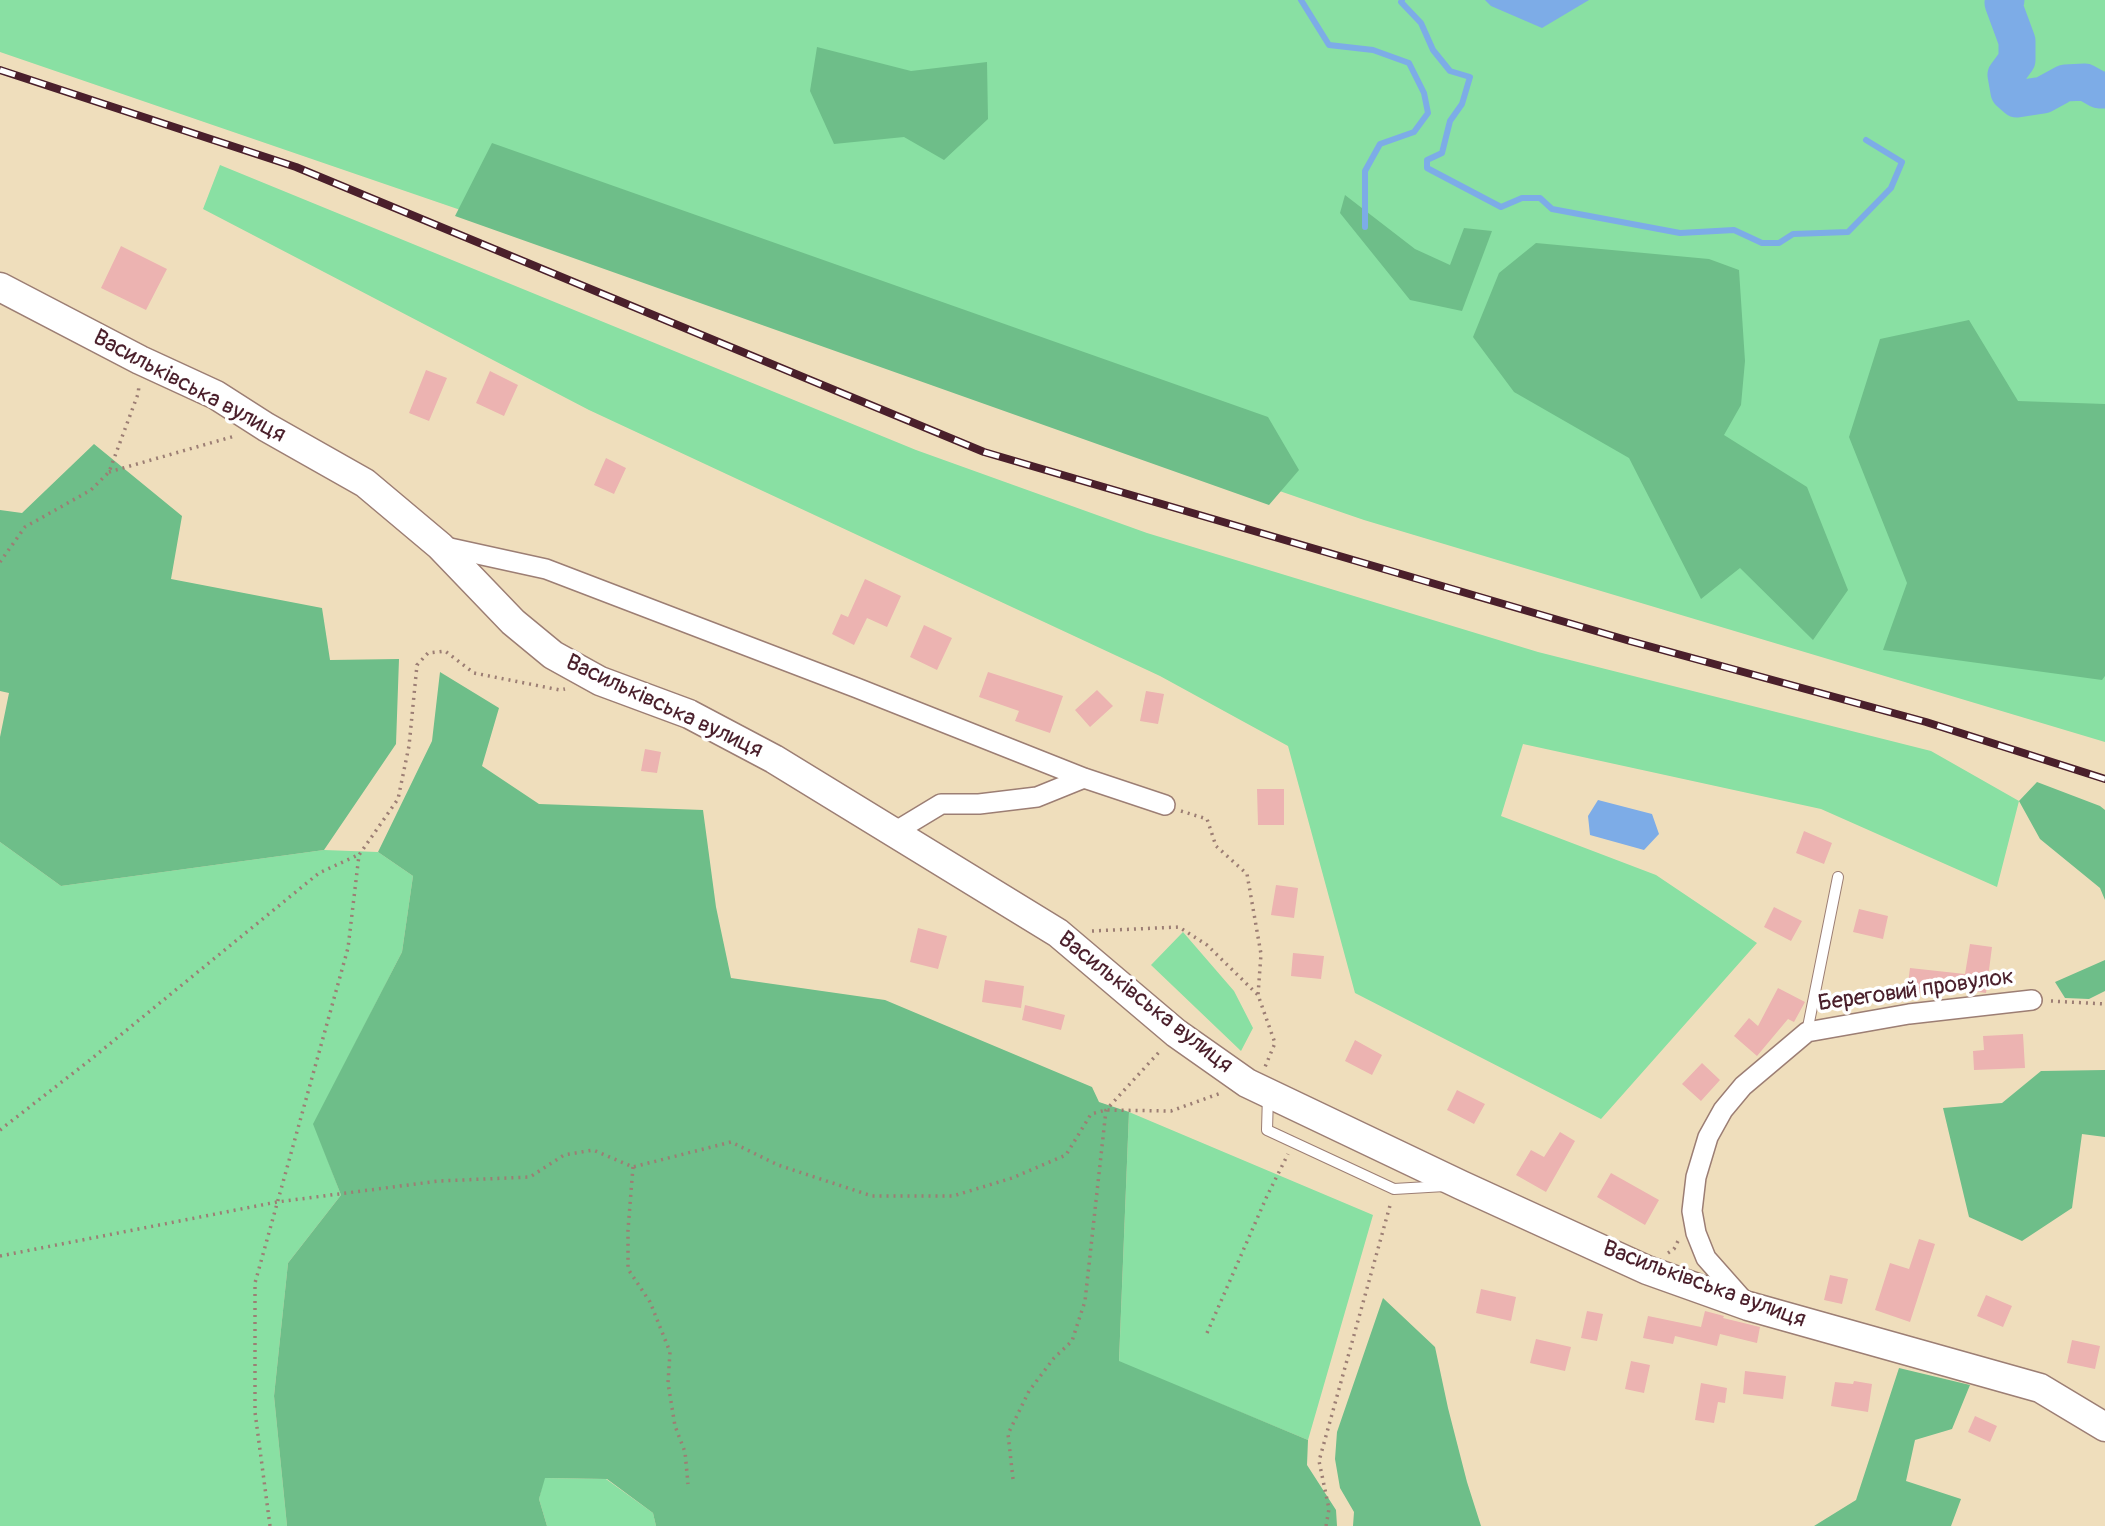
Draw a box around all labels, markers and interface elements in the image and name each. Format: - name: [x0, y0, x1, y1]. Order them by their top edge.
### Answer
- street label: Васильківська вулиця: [88, 325, 290, 449]
- street label: Васильківська вулиця: [561, 649, 767, 765]
- street label: Васильківська вулиця: [1052, 926, 1238, 1080]
- street label: Береговий провулок: [1816, 964, 2016, 1018]
- street label: Васильківська вулиця: [1599, 1235, 1809, 1335]

